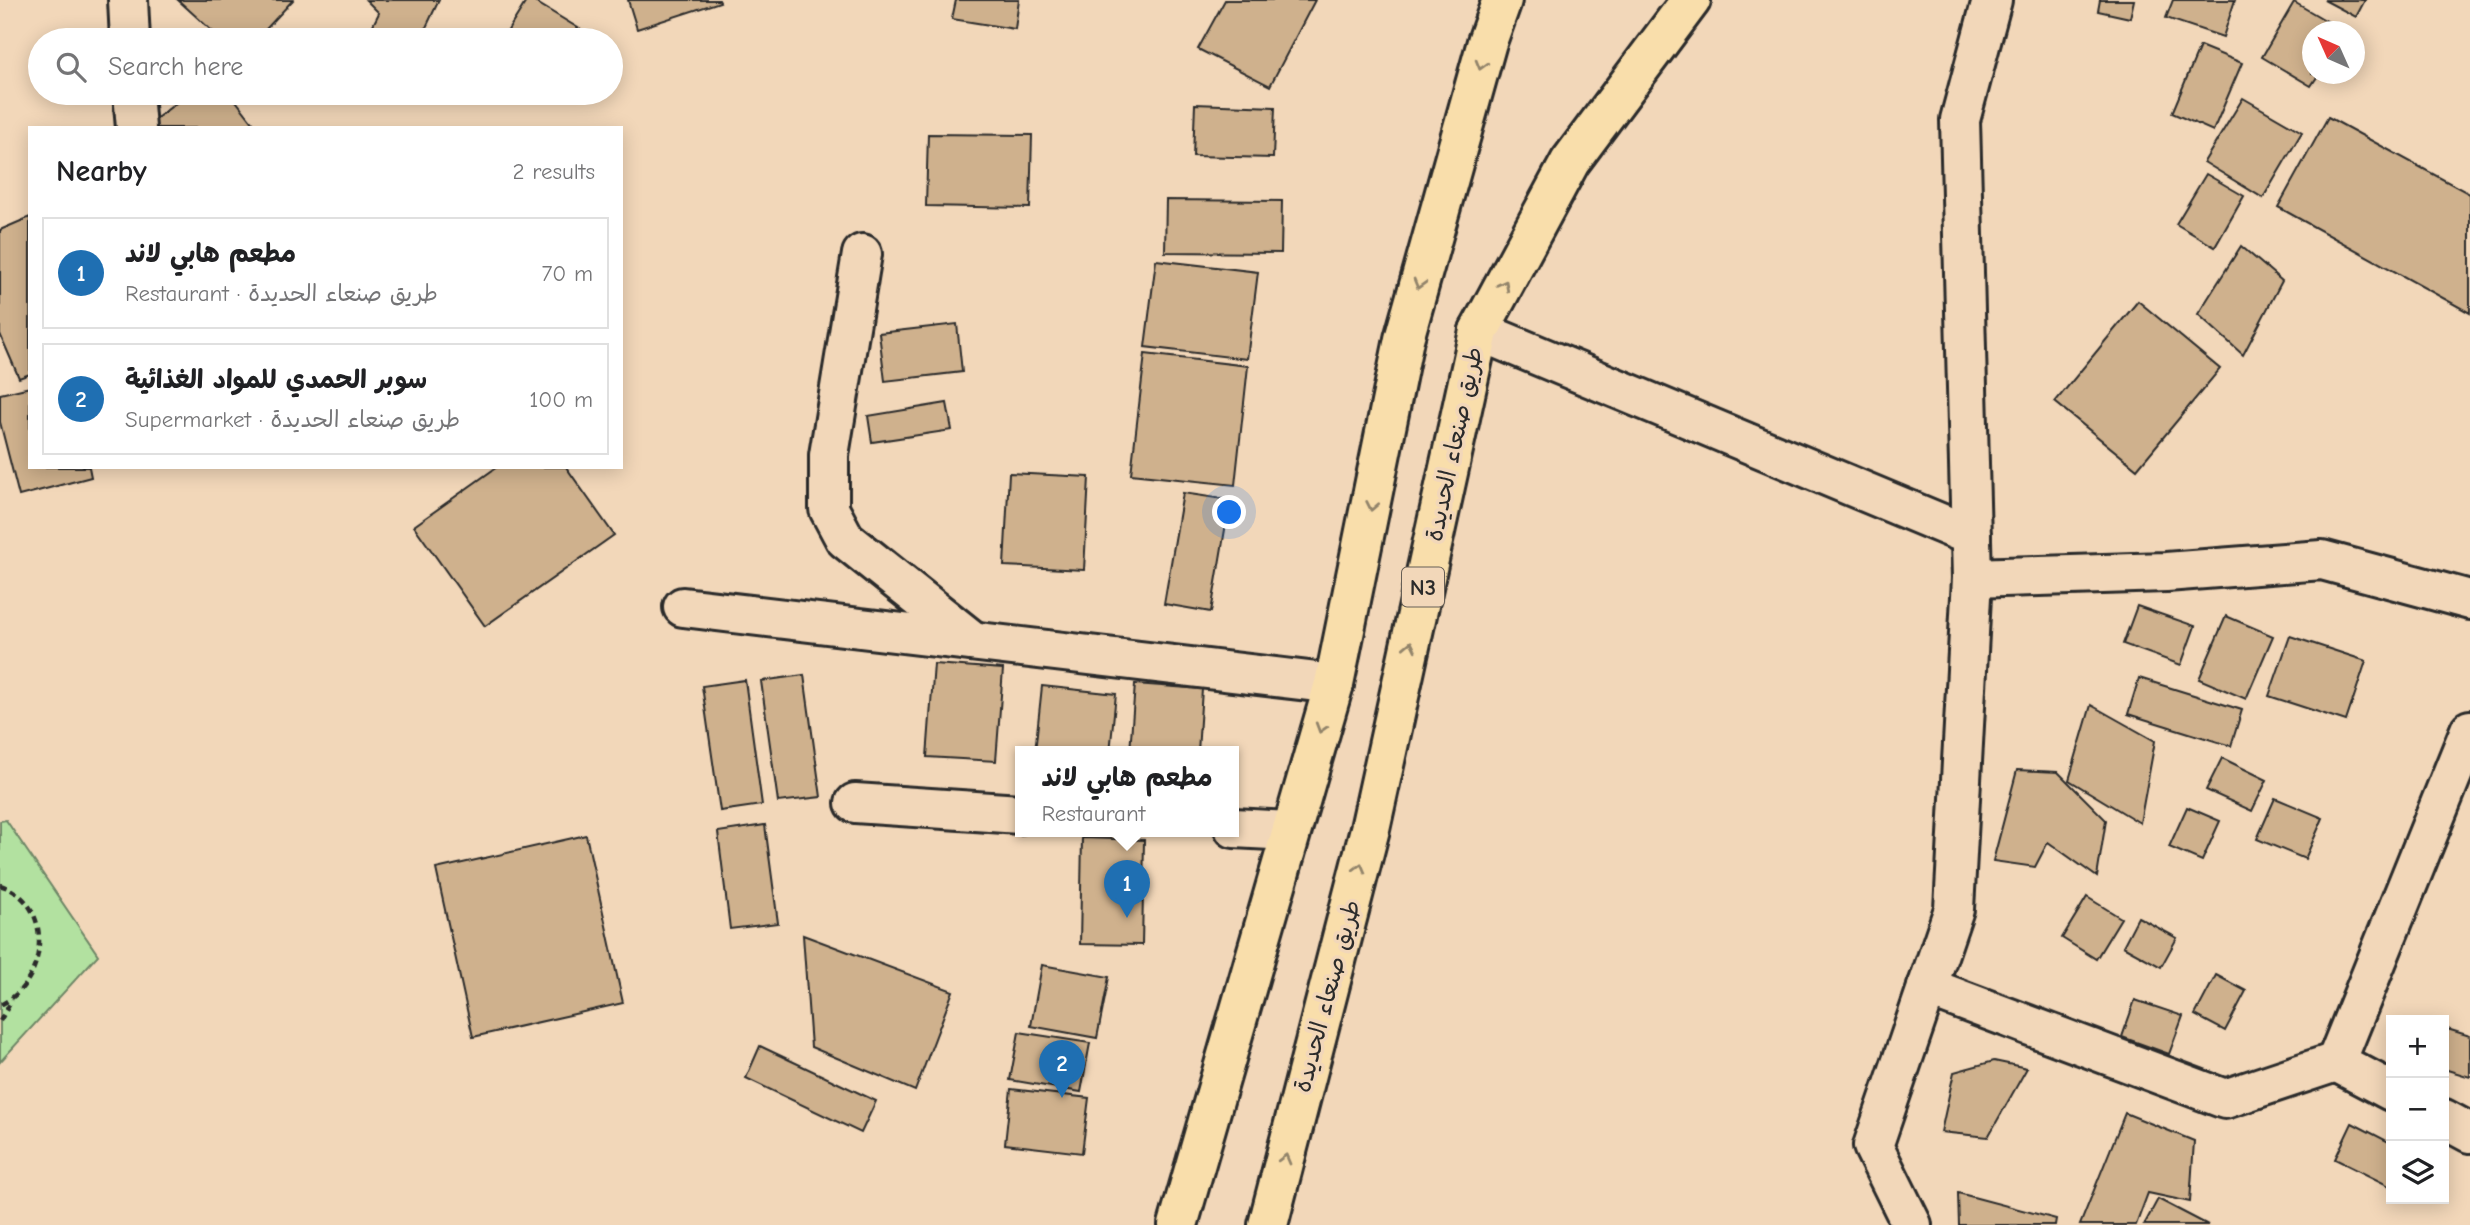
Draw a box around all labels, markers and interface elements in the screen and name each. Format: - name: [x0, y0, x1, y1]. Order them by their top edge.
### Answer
- north arrow: [2302, 21, 2365, 84]
- search box: [28, 28, 623, 105]
- icon: search: [52, 48, 90, 86]
- text: Search here: [108, 52, 243, 82]
- one-way arrow: [1475, 59, 1489, 71]
- text: Nearby: [56, 154, 147, 189]
- text: 2 results: [513, 158, 595, 185]
- text: مطعم هابي لاند: [125, 239, 296, 269]
- text: 1: [76, 260, 86, 287]
- text: 70 m: [541, 260, 593, 287]
- one-way arrow: [1413, 278, 1428, 290]
- text: Restaurant · طريق صنعاء الحديدة: [125, 280, 438, 307]
- one-way arrow: [1495, 280, 1509, 292]
- street label: طريق صنعاء الحديدة: [1420, 344, 1488, 544]
- text: سوبر الحمدي للمواد الغذائية: [125, 365, 427, 395]
- text: 2: [75, 386, 87, 413]
- text: 100 m: [529, 386, 593, 413]
- text: Supermarket · طريق صنعاء الحديدة: [125, 406, 460, 433]
- your location: [1212, 495, 1246, 529]
- one-way arrow: [1365, 500, 1380, 512]
- road number: N3: [1402, 568, 1444, 607]
- one-way arrow: [1402, 640, 1417, 652]
- one-way arrow: [1314, 721, 1329, 733]
- popup: [1015, 746, 1239, 837]
- text: مطعم هابي لاند: [1041, 763, 1213, 793]
- text: Restaurant: [1041, 800, 1145, 827]
- pin: 1: [1104, 860, 1150, 918]
- one-way arrow: [1352, 862, 1366, 874]
- street label: طريق صنعاء الحديدة: [1288, 897, 1366, 1095]
- map controls: [2386, 1015, 2449, 1204]
- button: +: [2386, 1015, 2449, 1078]
- pin: 2: [1039, 1040, 1085, 1098]
- button: −: [2386, 1078, 2449, 1141]
- button: layers: [2386, 1141, 2449, 1204]
- one-way arrow: [1277, 1153, 1291, 1165]

